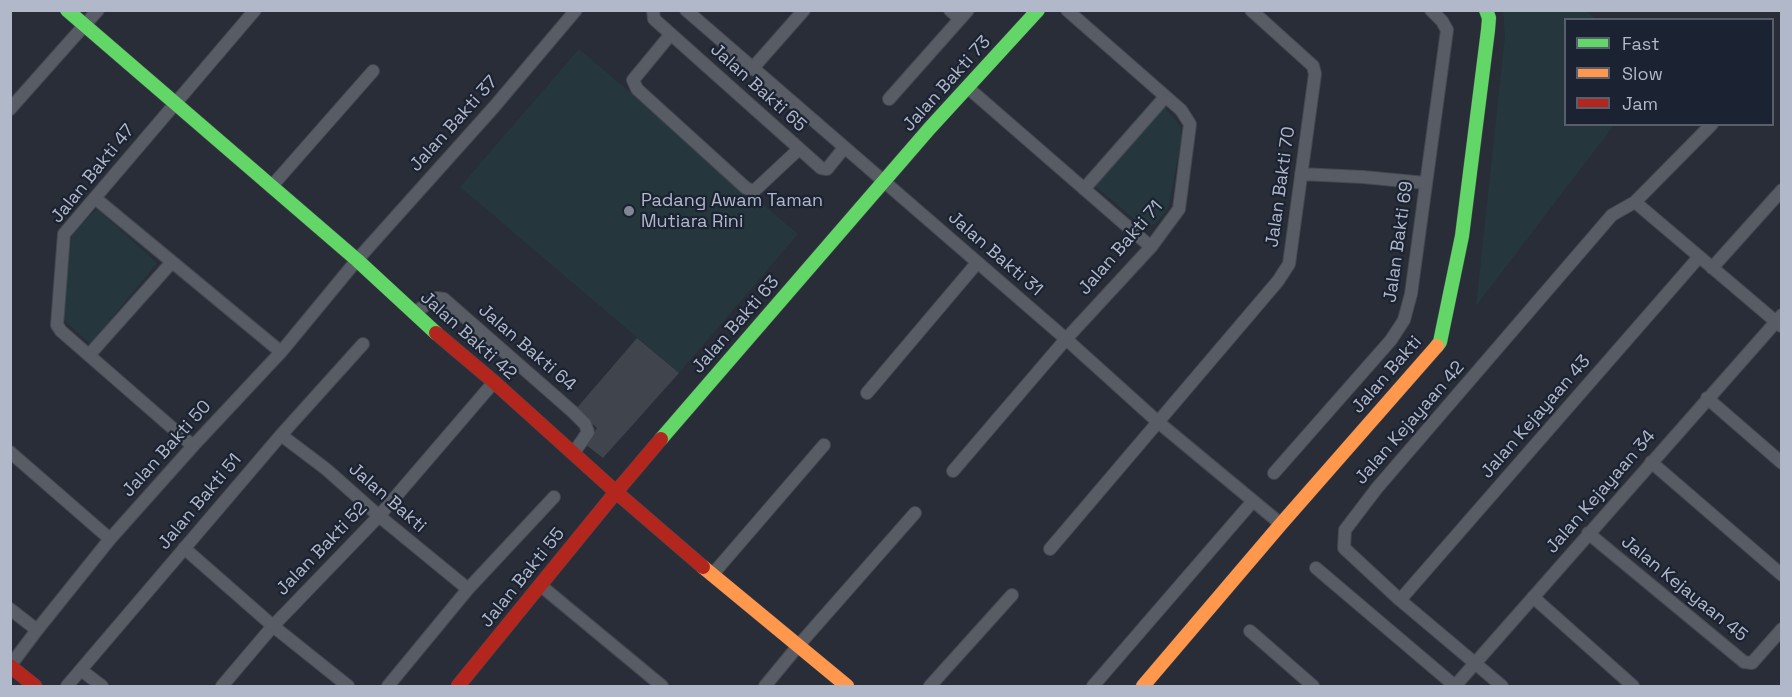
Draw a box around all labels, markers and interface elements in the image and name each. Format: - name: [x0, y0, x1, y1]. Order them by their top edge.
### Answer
- legend: [1564, 18, 1774, 126]
- street label: Jalan Bakti 73: [898, 32, 996, 136]
- text: Fast: [1622, 32, 1659, 55]
- street label: Jalan Bakti 65: [705, 39, 811, 137]
- text: Slow: [1622, 62, 1663, 85]
- street label: Jalan Bakti 37: [405, 72, 503, 176]
- text: Jam: [1622, 92, 1658, 115]
- street label: Jalan Bakti 47: [47, 120, 139, 228]
- street label: Jalan Bakti 70: [1262, 125, 1300, 249]
- street label: Jalan Bakti 69: [1380, 180, 1418, 304]
- place label: Padang Awam Taman Mutiara Rini: [641, 190, 823, 232]
- street label: Jalan Bakti 71: [1074, 196, 1168, 300]
- marker: Padang Awam Taman Mutiara Rini: [622, 204, 636, 218]
- street label: Jalan Bakti 31: [943, 207, 1047, 301]
- street label: Jalan Bakti 63: [688, 272, 784, 378]
- street label: Jalan Bakti 42: [415, 287, 521, 385]
- street label: Jalan Bakti 64: [474, 300, 580, 396]
- street label: Jalan Bakti: [1347, 332, 1427, 418]
- street label: Jalan Kejayaan 43: [1477, 351, 1595, 483]
- street label: Jalan Kejayaan 42: [1351, 357, 1469, 489]
- street label: Jalan Bakti 50: [118, 396, 216, 502]
- street label: Jalan Kejayaan 34: [1542, 426, 1660, 558]
- street label: Jalan Bakti 51: [154, 450, 246, 554]
- street label: Jalan Bakti: [344, 458, 430, 538]
- street label: Jalan Bakti 52: [272, 498, 372, 600]
- street label: Jalan Bakti 55: [476, 524, 570, 632]
- street label: Jalan Kejayaan 45: [1616, 531, 1752, 647]

